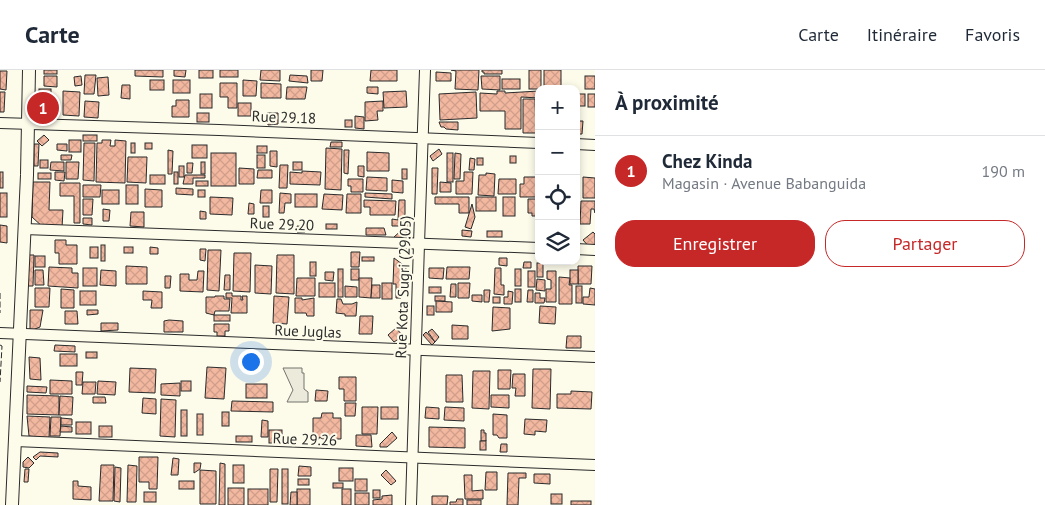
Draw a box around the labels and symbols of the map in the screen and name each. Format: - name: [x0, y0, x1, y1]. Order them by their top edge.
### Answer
- pin: 1: [27, 89, 59, 127]
- street label: Rue 29.18: [251, 106, 317, 128]
- street label: Rue 29.20: [249, 213, 315, 235]
- street label: Rue Kota Sugri (29.05): [391, 215, 415, 359]
- street label: Rue Juglas: [274, 320, 342, 342]
- your location: [238, 349, 264, 375]
- street label: Rue 29.26: [272, 428, 338, 450]

